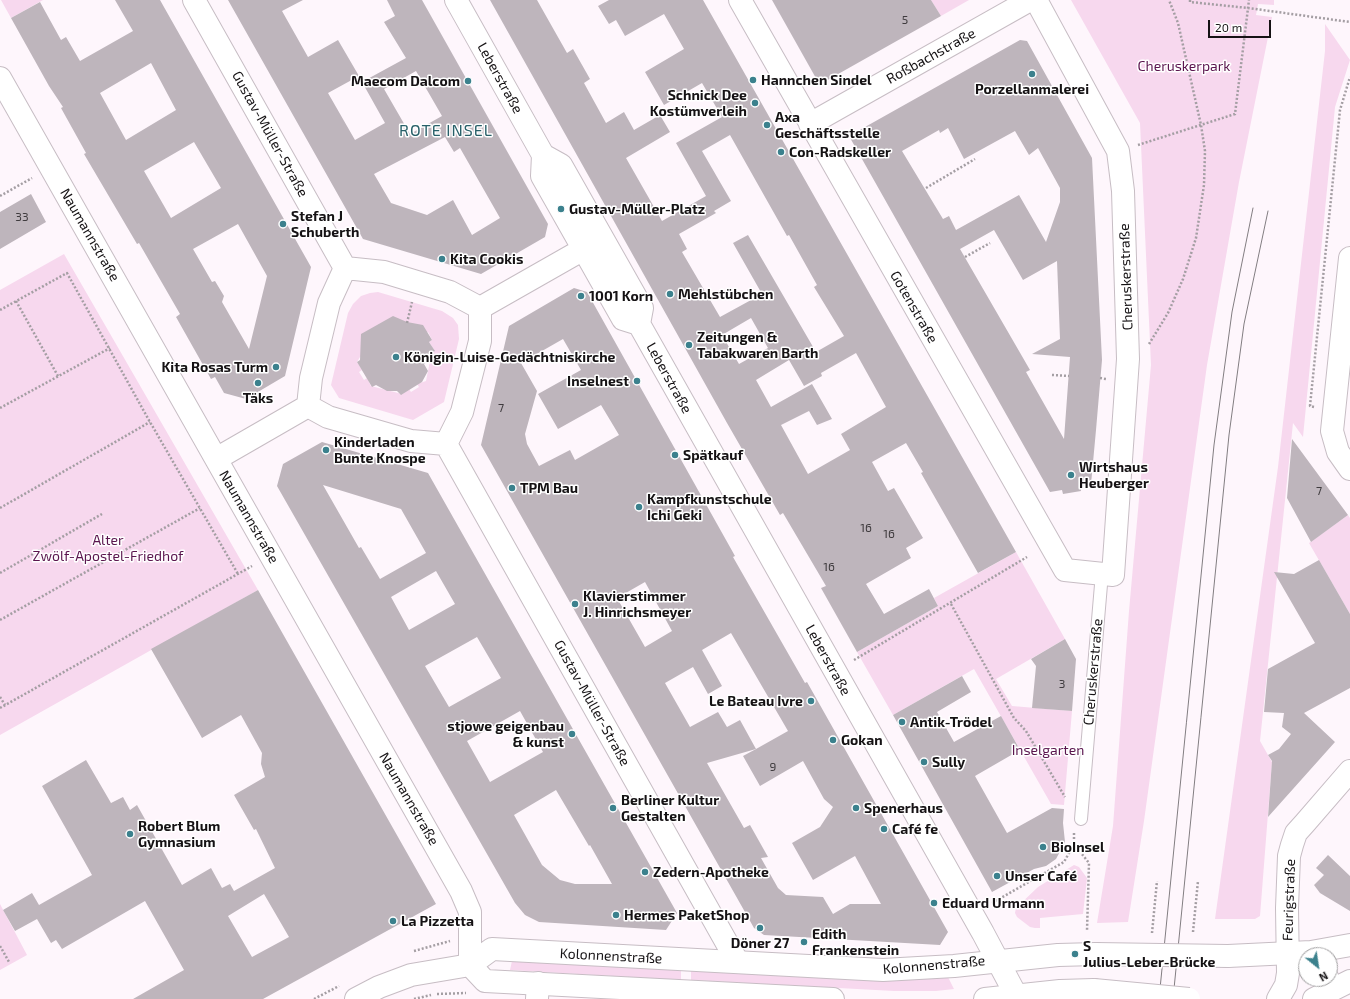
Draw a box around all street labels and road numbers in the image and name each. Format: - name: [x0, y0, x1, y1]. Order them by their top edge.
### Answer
- street label: Roßbachstraße: [883, 25, 979, 87]
- street label: Leberstraße: [474, 40, 526, 116]
- street label: Gustav-Müller-Straße: [228, 68, 312, 200]
- street label: Naumannstraße: [57, 186, 123, 284]
- street label: Cheruskerstraße: [1116, 223, 1136, 331]
- street label: Gotenstraße: [887, 268, 941, 346]
- street label: Leberstraße: [643, 340, 695, 416]
- street label: Naumannstraße: [216, 468, 282, 566]
- street label: Cheruskerstraße: [1080, 618, 1106, 726]
- street label: Leberstraße: [802, 622, 854, 698]
- street label: Gustav-Müller-Straße: [550, 637, 634, 769]
- street label: Naumannstraße: [376, 750, 442, 848]
- street label: Feurigstraße: [1279, 859, 1299, 941]
- street label: Kolonnenstraße: [559, 945, 663, 967]
- street label: Kolonnenstraße: [882, 952, 986, 978]

